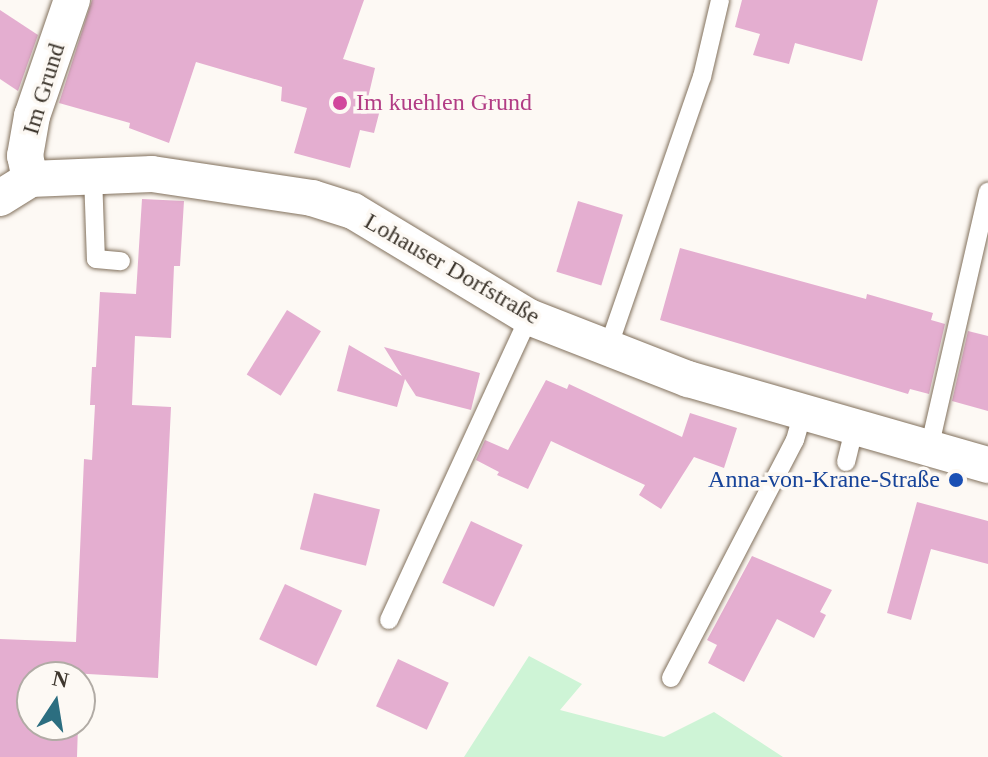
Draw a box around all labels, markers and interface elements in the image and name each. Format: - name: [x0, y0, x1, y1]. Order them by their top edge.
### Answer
- street label: Im Grund: [16, 40, 72, 138]
- place label: Im kuehlen Grund: [356, 89, 532, 117]
- marker: Im kuehlen Grund: [331, 94, 349, 112]
- street label: Lohauser Dorfstraße: [359, 207, 545, 331]
- place label: Anna-von-Krane-Straße: [708, 466, 940, 494]
- marker: Anna-von-Krane-Straße: [947, 471, 965, 489]
- north arrow: [16, 661, 96, 741]
- text: N: [50, 665, 71, 693]

